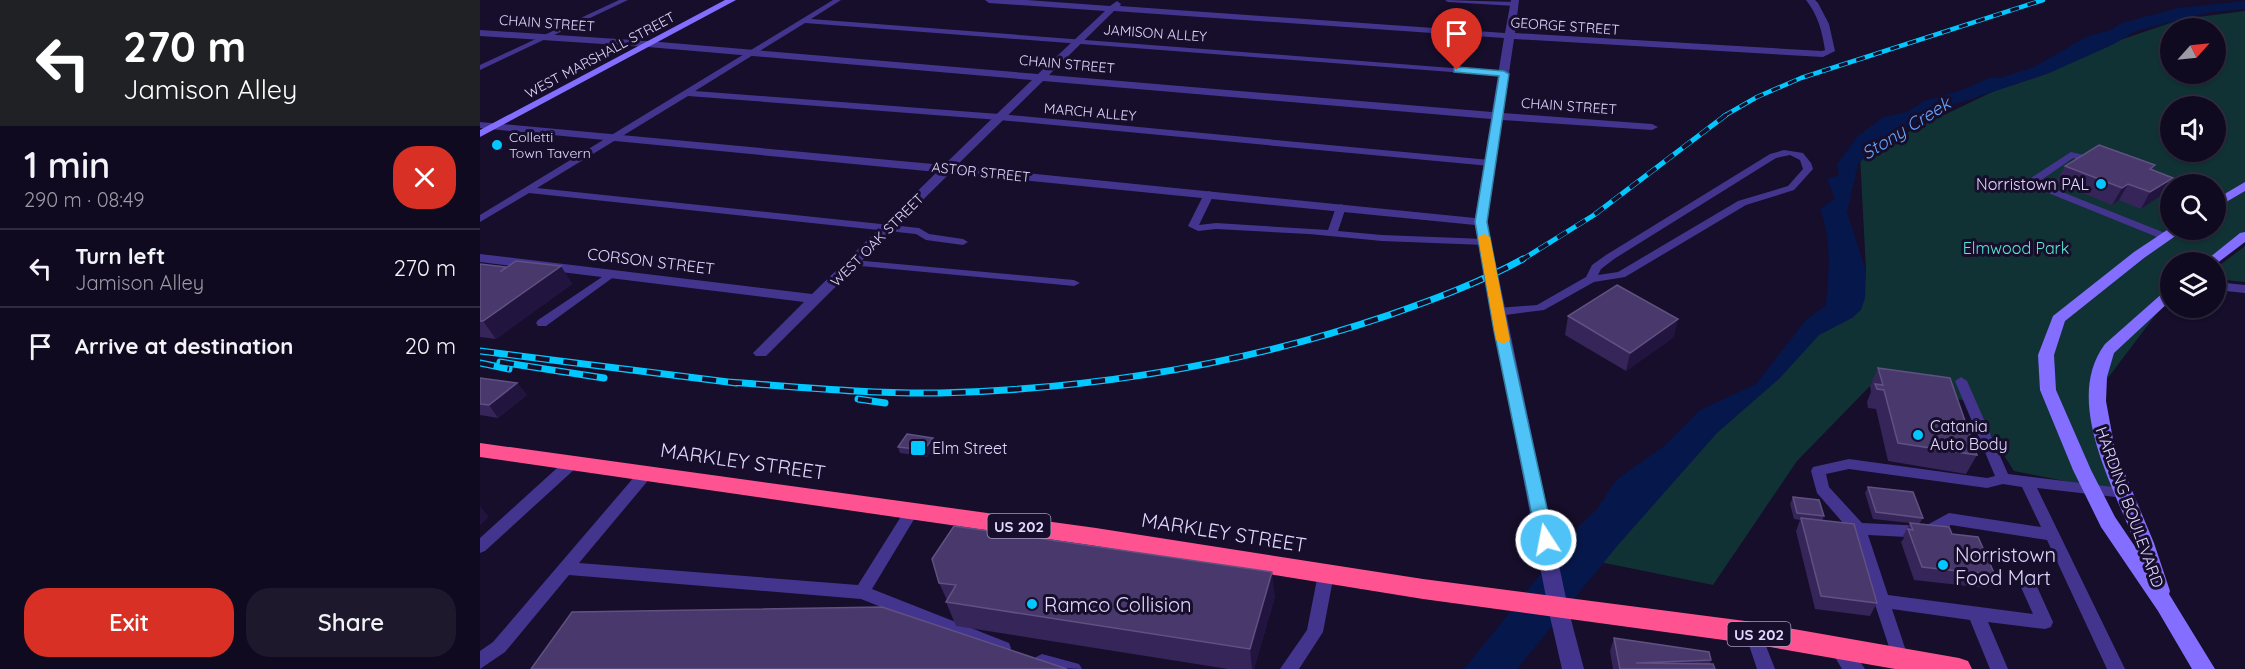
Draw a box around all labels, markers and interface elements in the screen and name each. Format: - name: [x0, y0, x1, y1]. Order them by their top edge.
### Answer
- street label: WEST MARSHALL STREET: [522, 8, 678, 102]
- pin: [1431, 8, 1482, 70]
- street label: CHAIN STREET: [499, 11, 595, 35]
- street label: GEORGE STREET: [1510, 13, 1620, 39]
- icon: arrive: [1440, 17, 1473, 50]
- north arrow: [2160, 18, 2226, 84]
- map controls: [2160, 18, 2226, 318]
- text: 270 m: [123, 20, 246, 73]
- street label: JAMISON ALLEY: [1102, 20, 1208, 46]
- icon: left: [24, 24, 102, 102]
- street label: CHAIN STREET: [1018, 51, 1116, 77]
- text: Jamison Alley: [123, 72, 297, 106]
- water label: Stony Creek: [1857, 91, 1956, 164]
- street label: CHAIN STREET: [1521, 94, 1617, 118]
- button: sound: [2160, 96, 2226, 162]
- street label: MARCH ALLEY: [1043, 99, 1137, 125]
- place label: Colletti Town Tavern: [509, 128, 591, 162]
- marker: Colletti Town Tavern: [490, 138, 504, 152]
- text: 1 min: [24, 142, 110, 187]
- button: close: [393, 146, 456, 209]
- street label: ASTOR STREET: [931, 158, 1031, 186]
- place label: Norristown PAL: [1976, 174, 2089, 194]
- button: search: [2160, 174, 2226, 240]
- marker: Norristown PAL: [2094, 177, 2108, 191]
- text: 290 m · 08:49: [24, 187, 144, 212]
- street label: WEST OAK STREET: [827, 190, 927, 290]
- park label: Elmwood Park: [1963, 238, 2069, 258]
- text: Turn left: [75, 242, 165, 270]
- street label: CORSON STREET: [586, 243, 716, 279]
- icon: left: [24, 252, 57, 285]
- button: layers: [2160, 252, 2226, 318]
- text: 270 m: [394, 254, 456, 282]
- text: Jamison Alley: [75, 270, 204, 295]
- icon: arrive: [24, 330, 57, 363]
- text: Arrive at destination: [75, 332, 293, 360]
- text: 20 m: [405, 332, 456, 360]
- place label: Catania Auto Body: [1930, 416, 2008, 454]
- street label: HARDING BOULEVARD: [2092, 424, 2168, 590]
- marker: Catania Auto Body: [1911, 428, 1925, 442]
- street label: MARKLEY STREET: [659, 437, 827, 485]
- place label: Elm Street: [932, 438, 1007, 458]
- marker: Elm Street: [909, 439, 927, 457]
- street label: MARKLEY STREET: [1140, 507, 1308, 557]
- position arrow: [1514, 508, 1578, 572]
- road number: US 202: [988, 514, 1050, 538]
- place label: Norristown Food Mart: [1955, 542, 2056, 590]
- marker: Norristown Food Mart: [1936, 558, 1950, 572]
- button: Exit: [24, 588, 234, 657]
- button: Share: [246, 588, 456, 657]
- place label: Ramco Collision: [1044, 592, 1192, 617]
- marker: Ramco Collision: [1025, 597, 1039, 611]
- road number: US 202: [1728, 622, 1790, 646]

